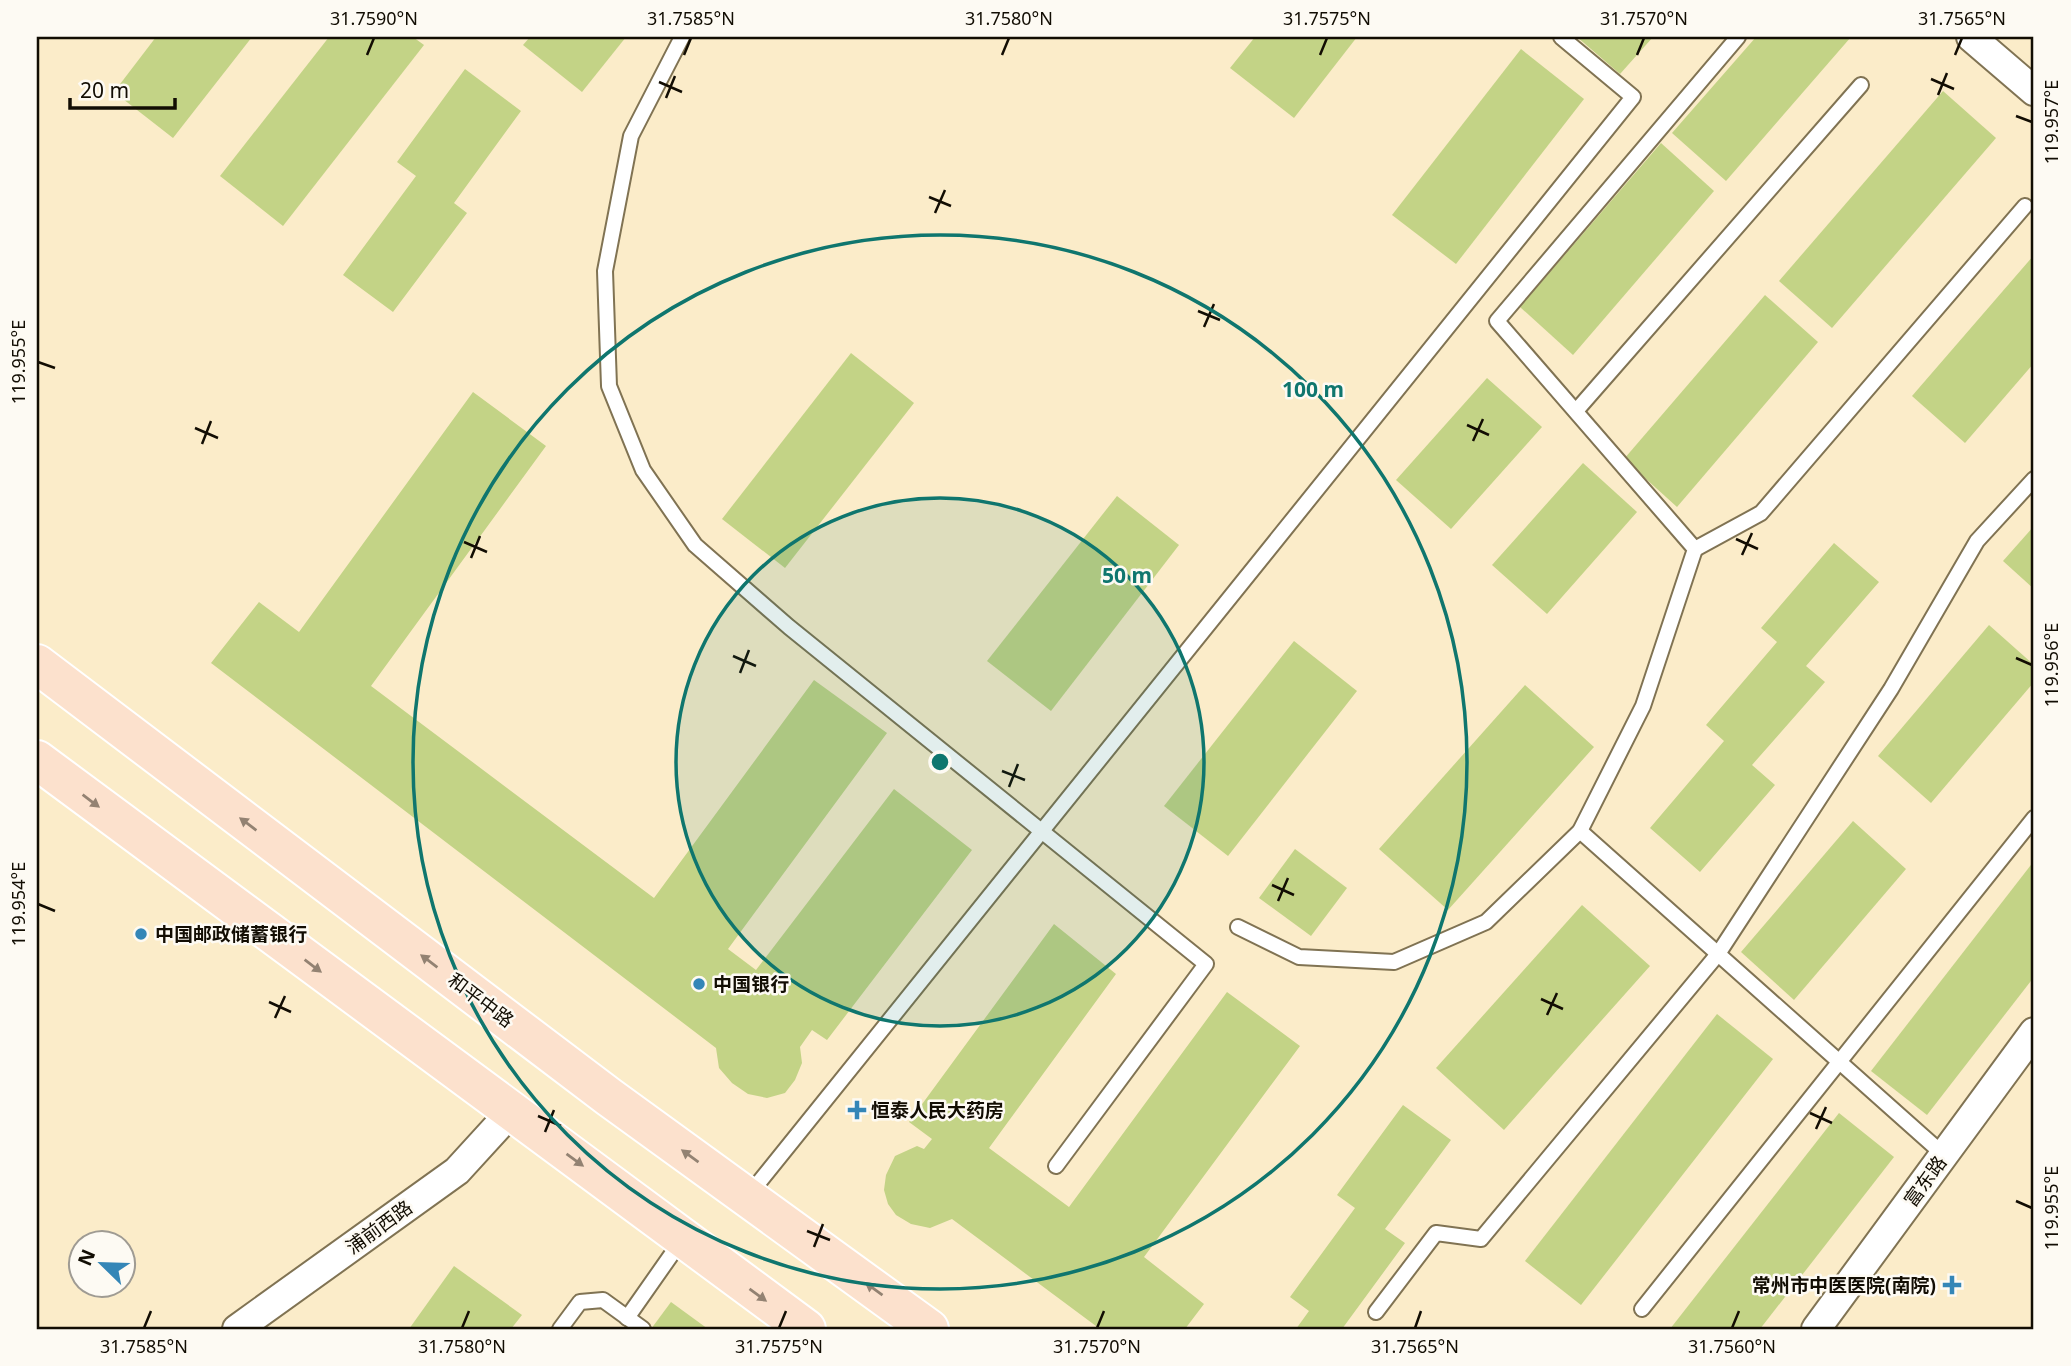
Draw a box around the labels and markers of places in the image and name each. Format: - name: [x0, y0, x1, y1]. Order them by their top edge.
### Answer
- centre of rings: [928, 750, 952, 774]
- place label: 中国邮政储蓄银行: [155, 921, 307, 947]
- marker: 中国邮政储蓄银行: [133, 926, 149, 942]
- place label: 中国银行: [713, 971, 789, 997]
- marker: 中国银行: [691, 976, 707, 992]
- place label: 恒泰人民大药房: [871, 1097, 1004, 1123]
- marker: 恒泰人民大药房: [849, 1102, 865, 1118]
- place label: 常州市中医医院(南院): [1752, 1272, 1936, 1298]
- marker: 常州市中医医院(南院): [1942, 1275, 1962, 1295]

